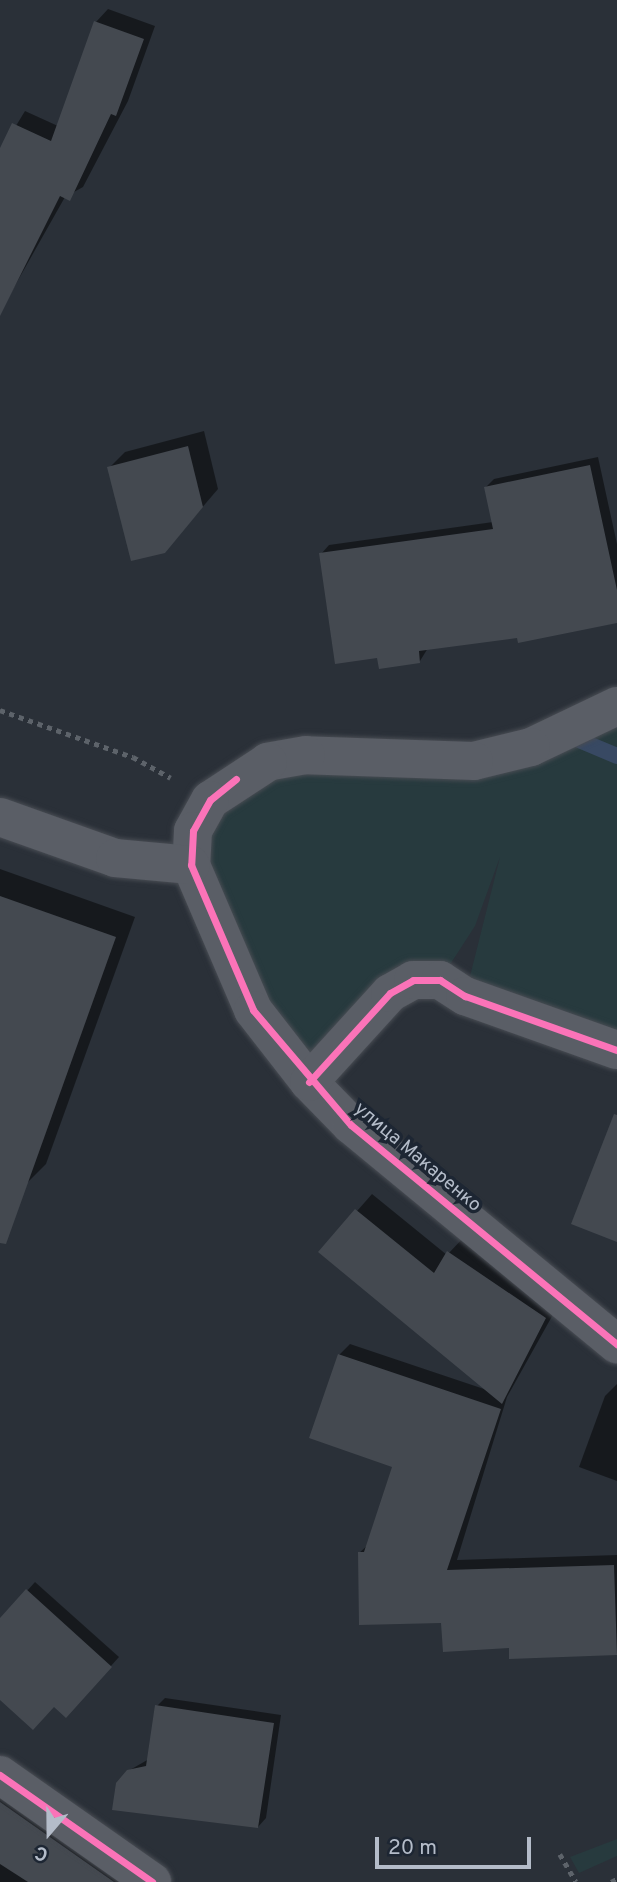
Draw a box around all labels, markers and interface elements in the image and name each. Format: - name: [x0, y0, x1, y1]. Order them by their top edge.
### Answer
- street label: улица Макаренко: [349, 1098, 485, 1218]
- north arrow: [14, 1798, 84, 1868]
- scale bar: [379, 1822, 535, 1866]
- text: 20 m: [388, 1835, 437, 1862]
- text: С: [32, 1839, 52, 1866]

